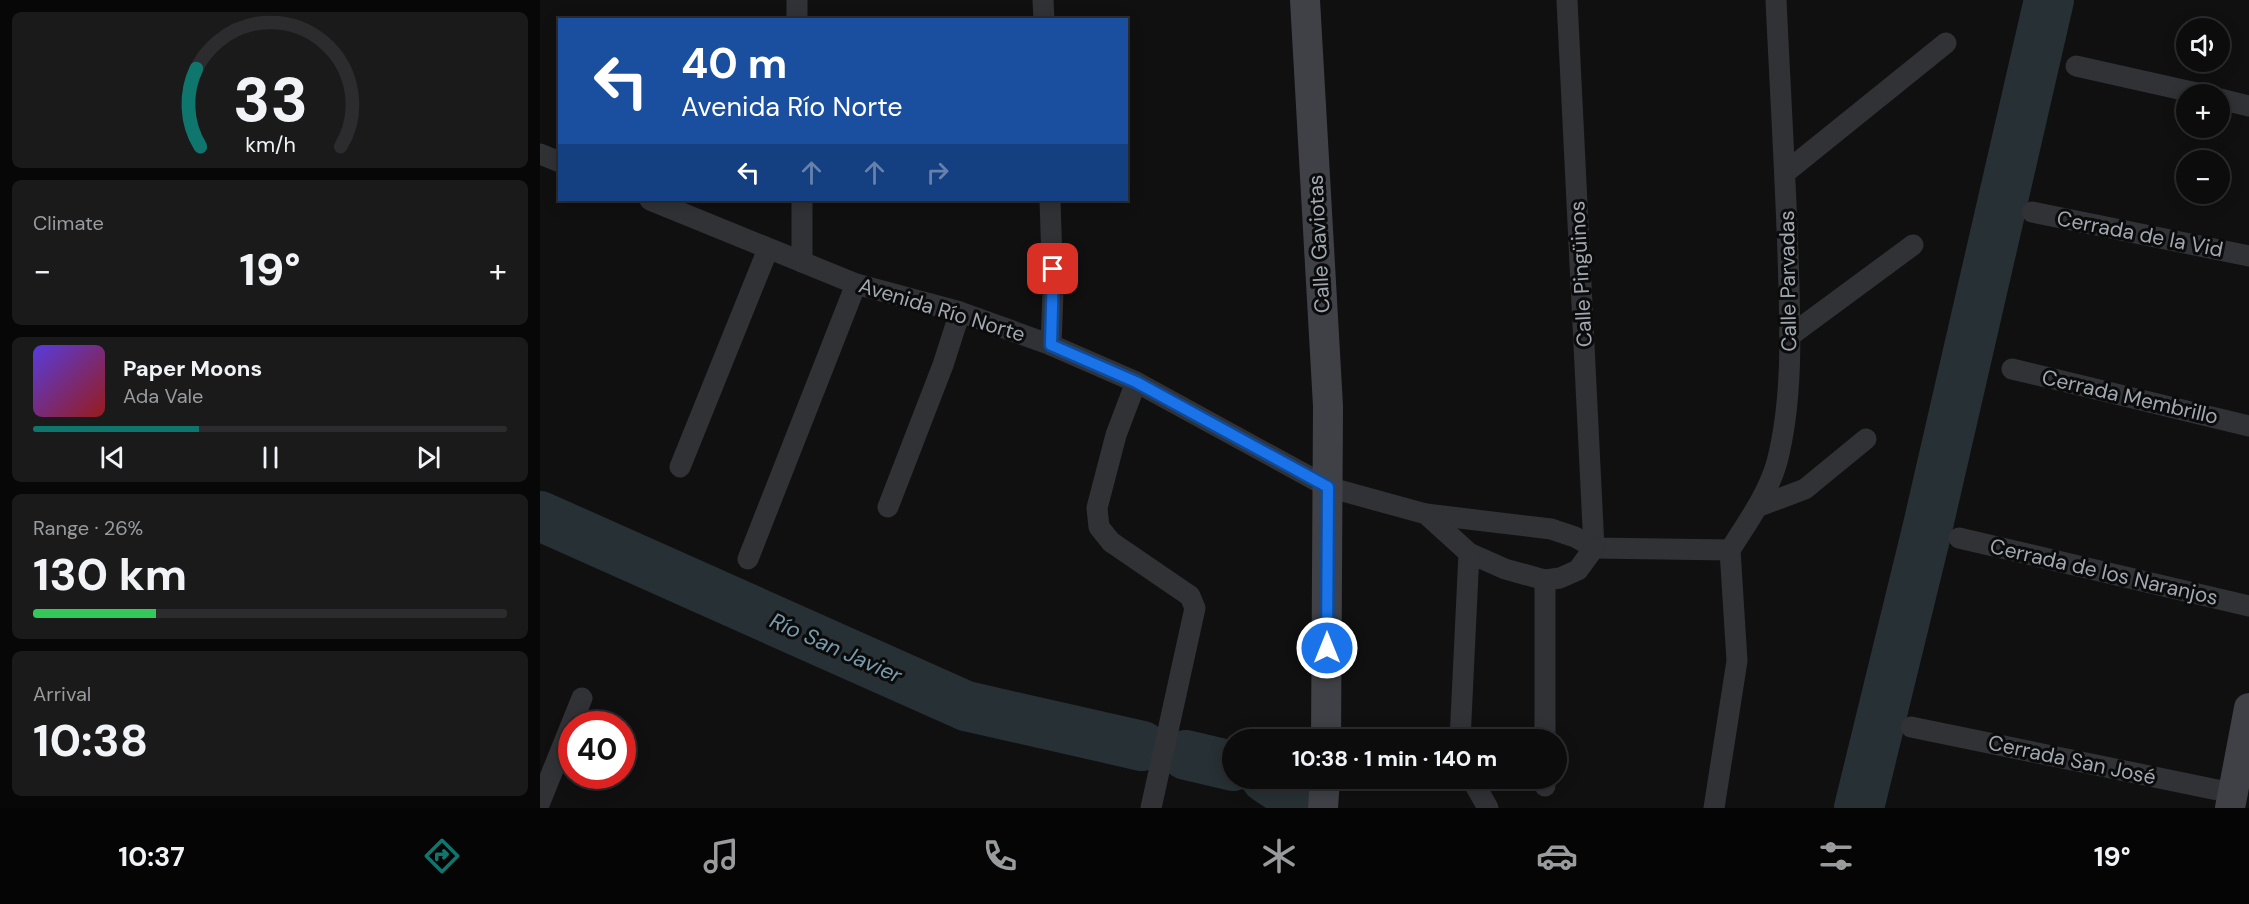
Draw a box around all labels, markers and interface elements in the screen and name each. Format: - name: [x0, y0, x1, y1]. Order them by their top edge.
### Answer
- map controls: [2176, 18, 2230, 204]
- button: sound: [2176, 18, 2230, 72]
- text: 40 m: [681, 36, 787, 91]
- icon: left: [582, 42, 660, 120]
- text: 33: [232, 59, 308, 140]
- button: +: [2176, 84, 2230, 138]
- text: Avenida Río Norte: [681, 89, 903, 124]
- text: km/h: [245, 131, 295, 159]
- button: −: [2176, 150, 2230, 204]
- icon: left: [732, 156, 765, 189]
- icon: ahead: [795, 156, 828, 189]
- icon: ahead: [858, 156, 891, 189]
- icon: right: [921, 156, 954, 189]
- street label: Calle Gaviotas: [1301, 174, 1337, 314]
- street label: Calle Pingüinos: [1563, 200, 1599, 348]
- street label: Cerrada de la Vid: [2054, 204, 2226, 264]
- text: Climate: [33, 210, 104, 236]
- street label: Calle Parvadas: [1773, 210, 1803, 352]
- text: 19°: [239, 240, 301, 299]
- pin: [1027, 243, 1078, 294]
- text: −: [33, 249, 51, 292]
- text: +: [489, 249, 507, 292]
- icon: arrive: [1036, 252, 1069, 285]
- street label: Avenida Río Norte: [855, 271, 1029, 349]
- text: Paper Moons: [123, 354, 262, 383]
- street label: Cerrada Membrillo: [2039, 363, 2221, 431]
- text: Ada Vale: [123, 383, 203, 409]
- icon: previous: [96, 441, 129, 474]
- icon: pause: [254, 441, 287, 474]
- icon: next: [412, 441, 445, 474]
- text: Range · 26%: [33, 515, 143, 541]
- street label: Cerrada de los Naranjos: [1987, 532, 2221, 612]
- text: 130 km: [33, 545, 187, 604]
- water label: Río San Javier: [765, 606, 907, 690]
- position arrow: [1295, 616, 1359, 680]
- text: Arrival: [33, 681, 91, 707]
- text: 10:38: [33, 711, 148, 770]
- speed limit sign: 40: [558, 711, 636, 789]
- street label: Cerrada San José: [1986, 729, 2159, 791]
- text: 10:38 · 1 min · 140 m: [1292, 744, 1497, 773]
- icon: directions: [421, 835, 463, 877]
- icon: music: [700, 835, 742, 877]
- icon: phone: [979, 835, 1021, 877]
- icon: climate: [1258, 835, 1300, 877]
- icon: car: [1536, 835, 1578, 877]
- icon: filters: [1815, 835, 1857, 877]
- text: 10:37: [118, 839, 185, 874]
- text: 19°: [2094, 839, 2131, 874]

